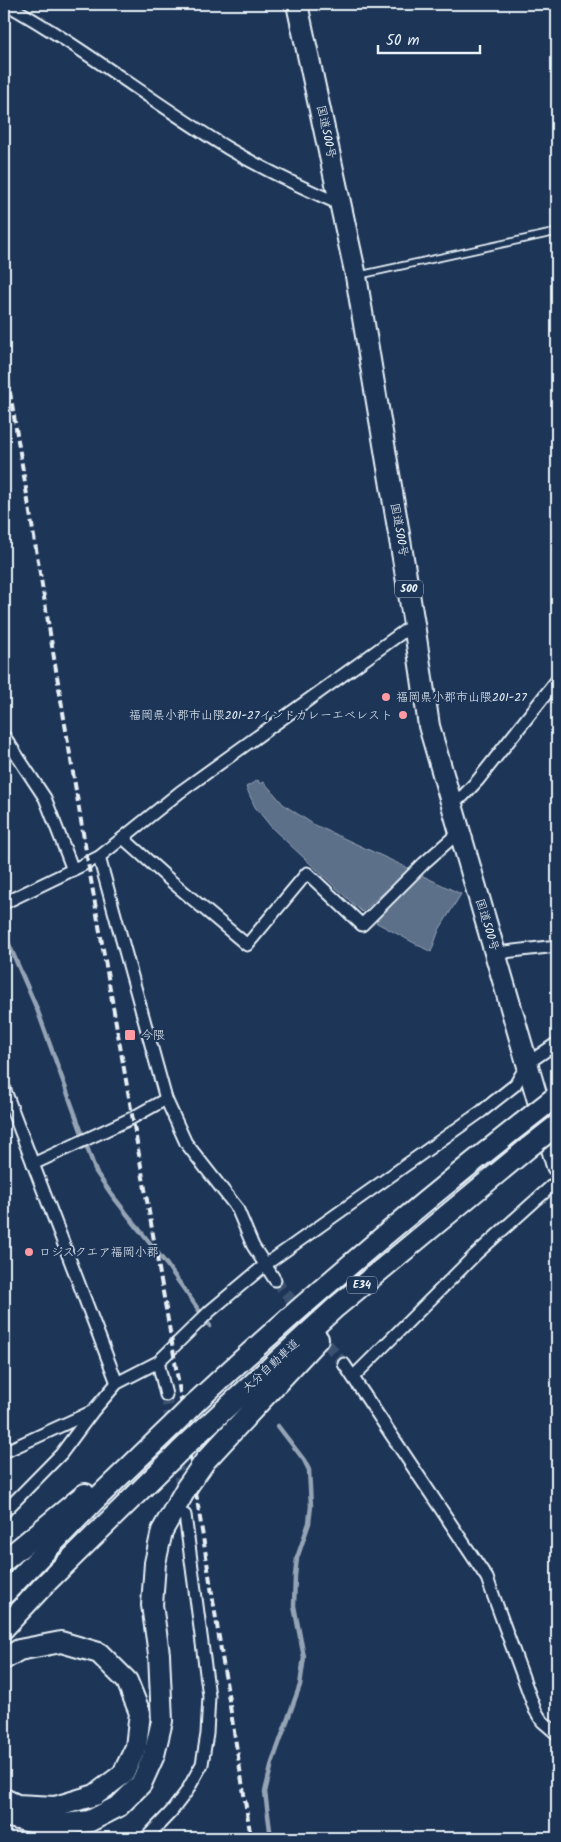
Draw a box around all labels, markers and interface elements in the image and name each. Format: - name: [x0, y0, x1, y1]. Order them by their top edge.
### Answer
- scale bar: [378, 22, 481, 54]
- text: 50 m: [386, 29, 420, 53]
- street label: 国道500号: [311, 103, 341, 161]
- street label: 国道500号: [385, 502, 413, 558]
- road number: 500: [395, 580, 423, 598]
- place label: 福岡県小郡市山隈201-27: [396, 688, 527, 707]
- marker: 福岡県小郡市山隈201-27: [380, 691, 392, 703]
- place label: 福岡県小郡市山隈201-27インドカレーエベレスト: [129, 706, 393, 725]
- marker: 福岡県小郡市山隈201-27インドカレーエベレスト: [397, 709, 409, 721]
- street label: 国道500号: [470, 896, 504, 954]
- place label: 今隈: [141, 1026, 165, 1045]
- marker: 今隈: [123, 1028, 137, 1042]
- place label: ロジスクエア福岡小郡: [39, 1243, 159, 1262]
- marker: ロジスクエア福岡小郡: [23, 1246, 35, 1258]
- road number: E34: [347, 1276, 377, 1294]
- street label: 大分自動車道: [238, 1334, 304, 1398]

